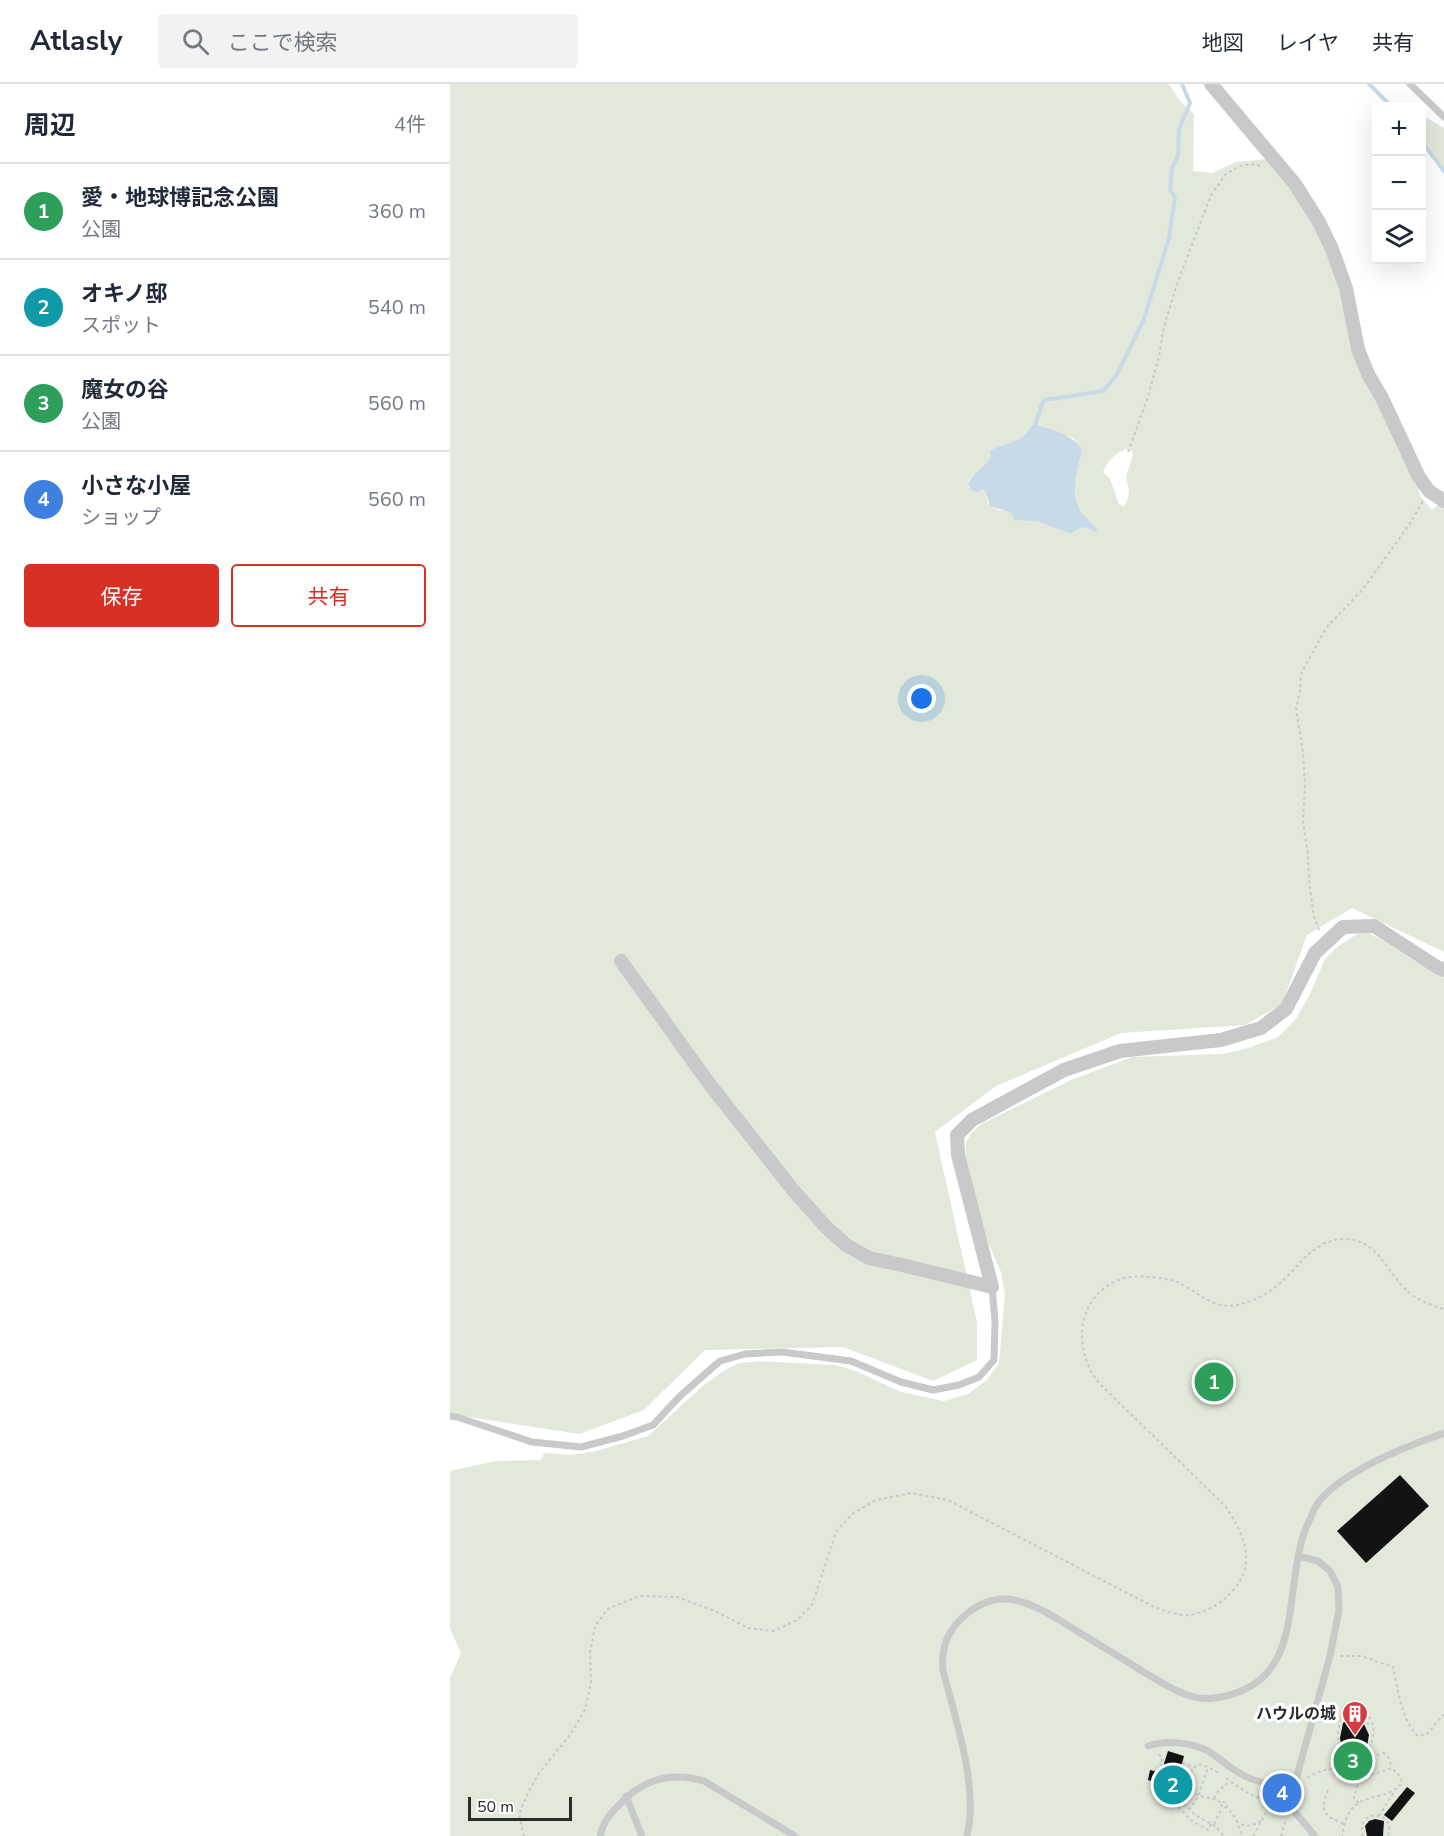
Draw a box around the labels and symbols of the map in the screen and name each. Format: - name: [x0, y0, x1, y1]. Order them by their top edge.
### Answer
- your location: [907, 684, 936, 713]
- pin: 1: [1194, 1360, 1233, 1404]
- building icon: ハウルの城: [1340, 1699, 1370, 1737]
- place label: ハウルの城: [1256, 1703, 1336, 1725]
- pin: 3: [1334, 1738, 1372, 1784]
- pin: 2: [1154, 1762, 1192, 1808]
- pin: 4: [1262, 1770, 1302, 1816]
- scale bar: [468, 1794, 572, 1822]

